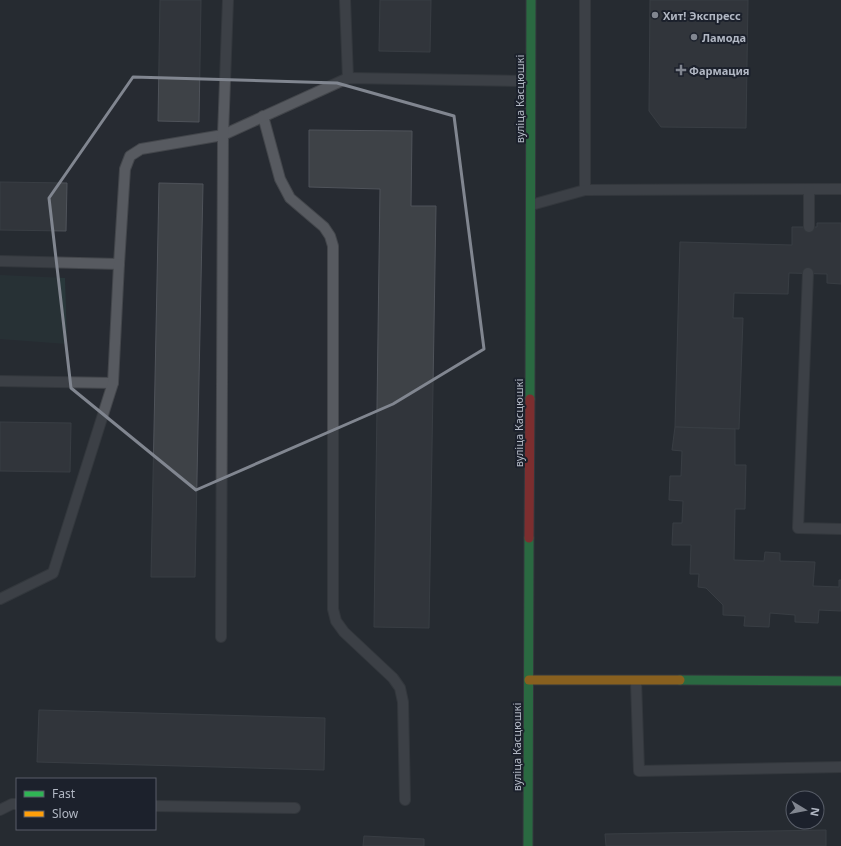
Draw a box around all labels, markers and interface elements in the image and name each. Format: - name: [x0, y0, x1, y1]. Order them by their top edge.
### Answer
- place label: Хит! Экспресс: [663, 8, 741, 23]
- marker: Хит! Экспресс: [650, 10, 660, 20]
- place label: Ламода: [702, 30, 746, 45]
- marker: Ламода: [689, 32, 699, 42]
- street label: вуліца Касцюшкі: [512, 55, 527, 143]
- place label: Фармация: [689, 63, 749, 78]
- marker: Фармация: [676, 65, 686, 75]
- street label: вуліца Касцюшкі: [511, 379, 526, 467]
- street label: вуліца Касцюшкі: [509, 703, 524, 791]
- legend: [16, 778, 156, 830]
- text: Fast: [52, 785, 76, 802]
- north arrow: [785, 790, 825, 830]
- text: Slow: [52, 805, 79, 822]
- text: N: [807, 806, 824, 818]

